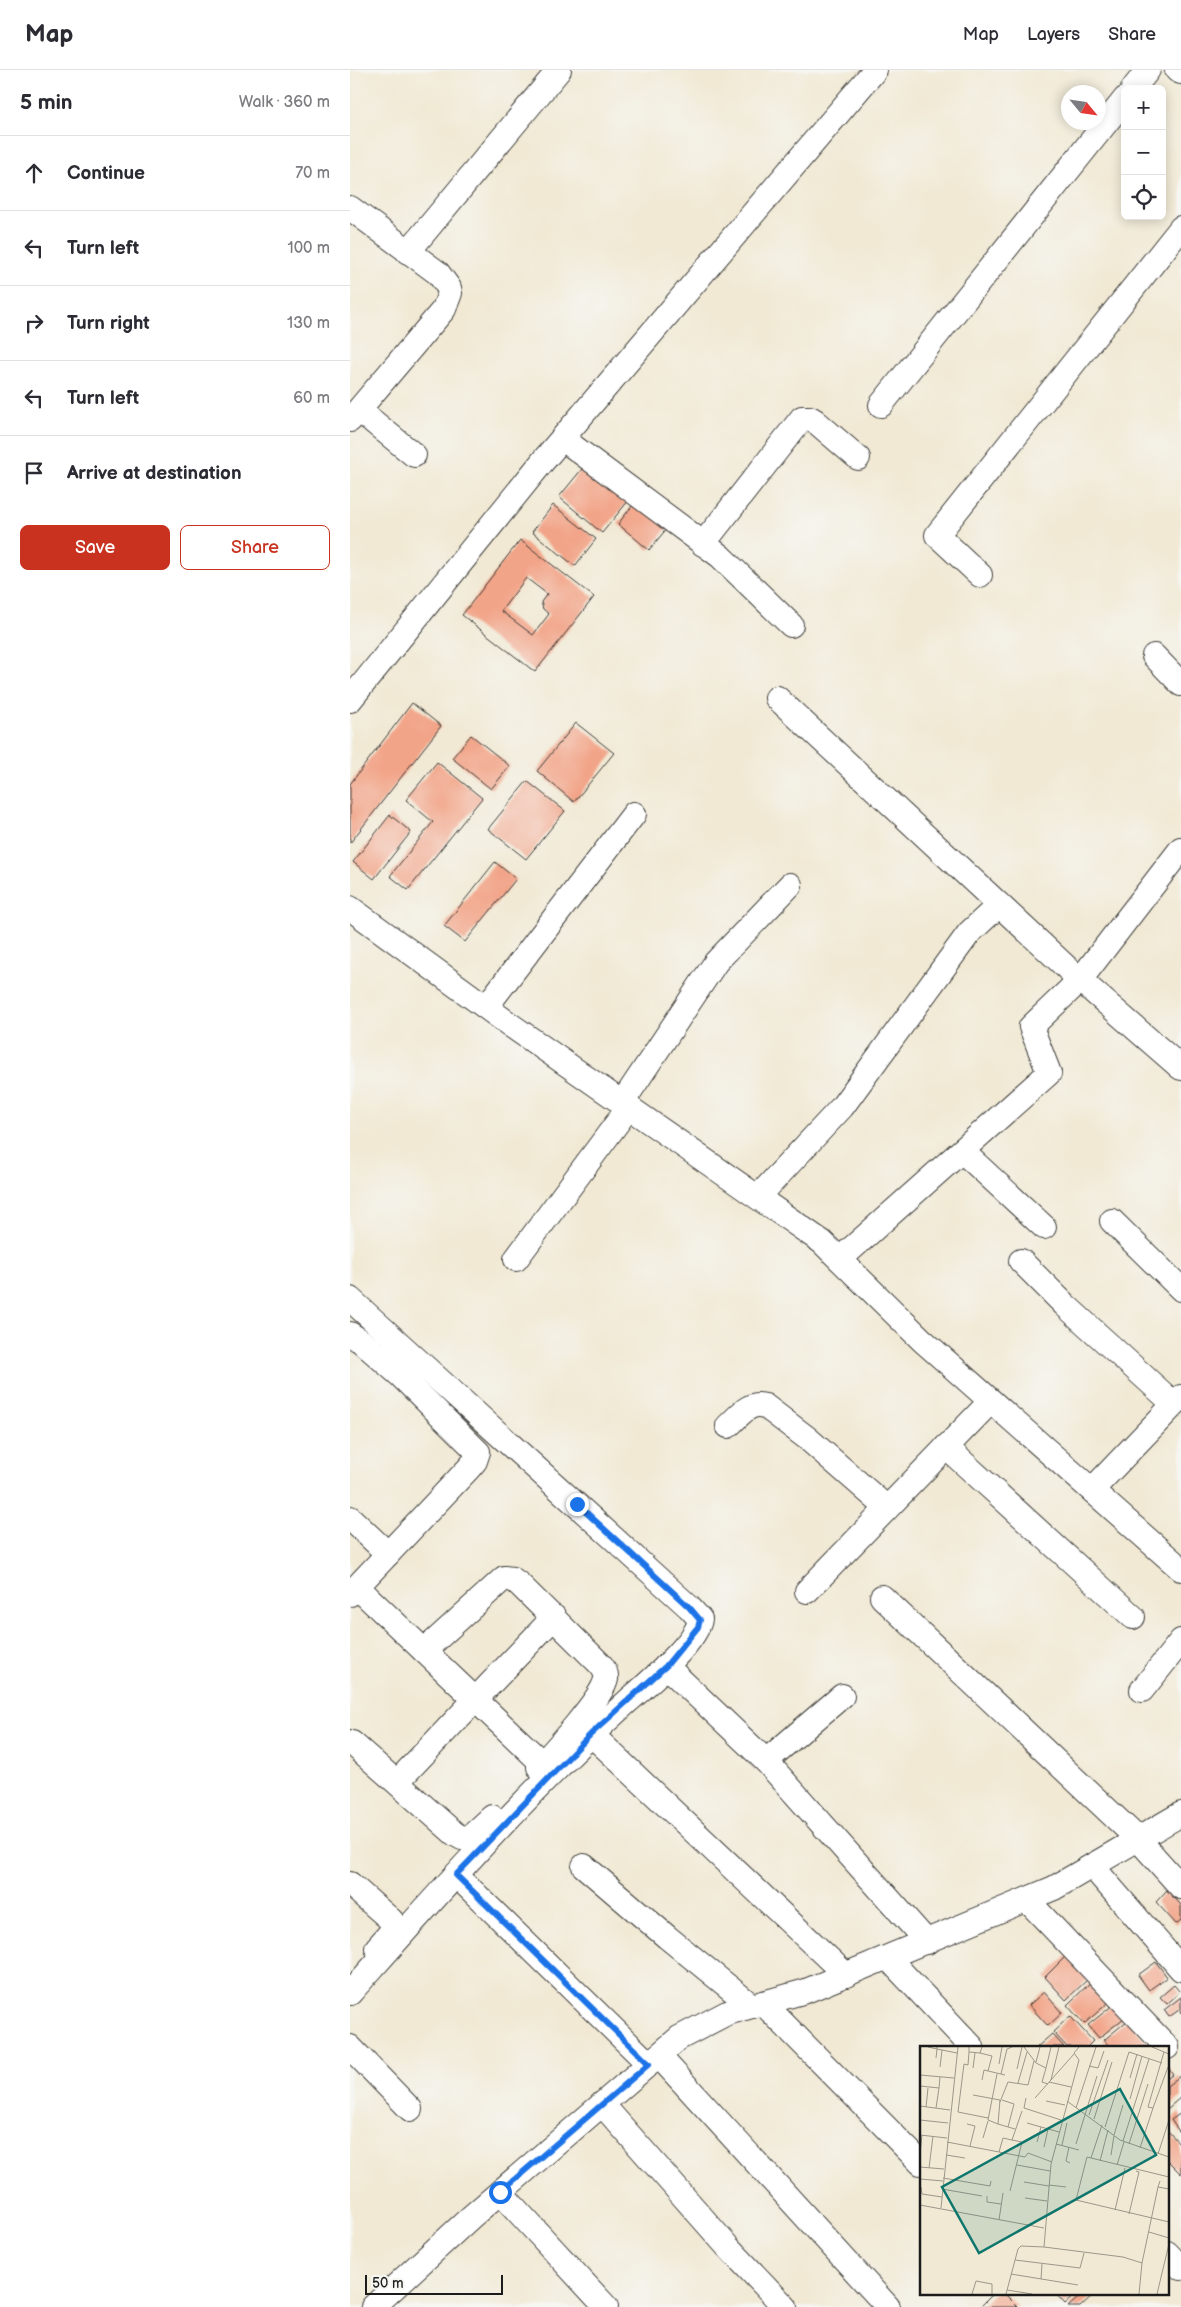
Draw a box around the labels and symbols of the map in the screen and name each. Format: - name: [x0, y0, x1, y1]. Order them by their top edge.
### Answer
- north arrow: [1061, 85, 1106, 130]
- route end: [566, 1493, 589, 1516]
- inset map: [920, 2046, 1168, 2294]
- route start: [489, 2181, 512, 2204]
- scale bar: [365, 2272, 502, 2295]

